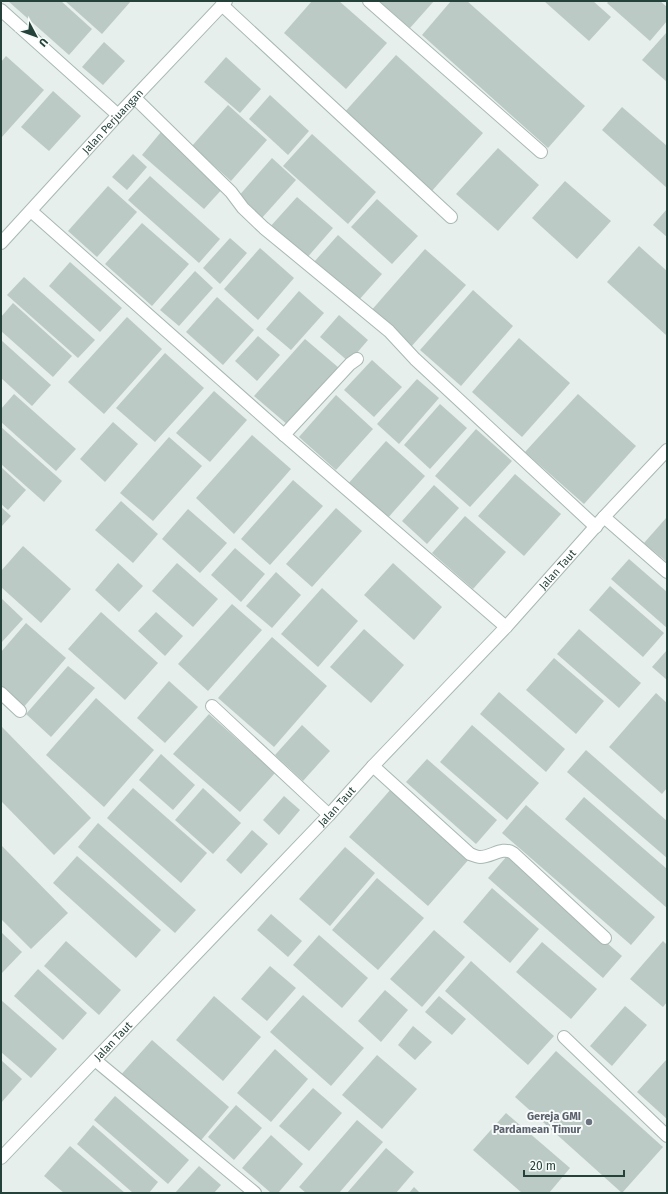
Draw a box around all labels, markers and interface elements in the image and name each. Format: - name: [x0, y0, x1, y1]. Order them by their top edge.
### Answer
- north arrow: [16, 16, 56, 56]
- text: U: [36, 35, 50, 49]
- street label: Jalan Perjuangan: [80, 87, 146, 157]
- street label: Jalan Taut: [536, 547, 579, 592]
- street label: Jalan Taut: [316, 784, 358, 829]
- street label: Jalan Taut: [92, 1019, 135, 1064]
- place label: Gereja GMI Pardamean Timur: [493, 1110, 582, 1136]
- marker: Gereja GMI Pardamean Timur: [584, 1117, 594, 1127]
- scale bar: [524, 1152, 624, 1178]
- text: 20 m: [530, 1159, 556, 1173]

